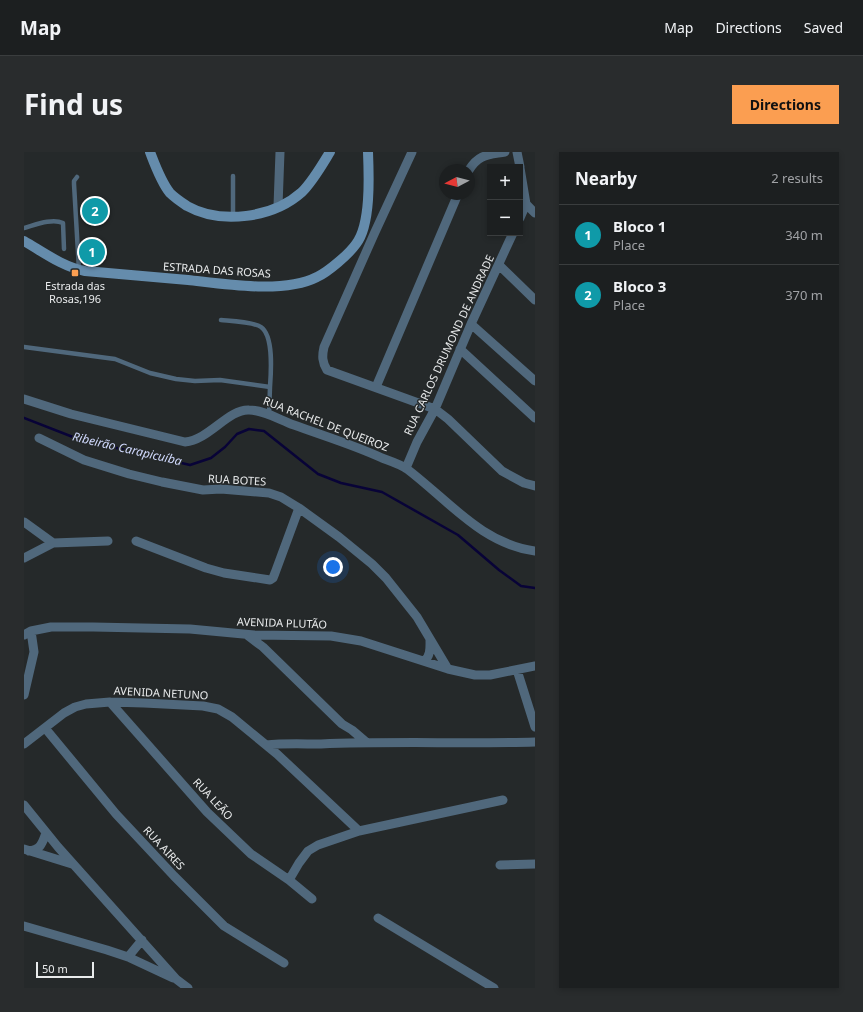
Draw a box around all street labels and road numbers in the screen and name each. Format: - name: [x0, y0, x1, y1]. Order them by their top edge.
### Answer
- street label: RUA CARLOS DRUMOND DE ANDRADE: [400, 252, 497, 438]
- street label: ESTRADA DAS ROSAS: [163, 258, 271, 281]
- street label: RUA RACHEL DE QUEIROZ: [261, 393, 391, 454]
- street label: RUA BOTES: [208, 470, 267, 489]
- street label: AVENIDA PLUTÃO: [237, 613, 327, 632]
- street label: AVENIDA NETUNO: [113, 683, 209, 702]
- street label: RUA LEÃO: [190, 775, 237, 823]
- street label: RUA AIRES: [140, 823, 188, 873]

